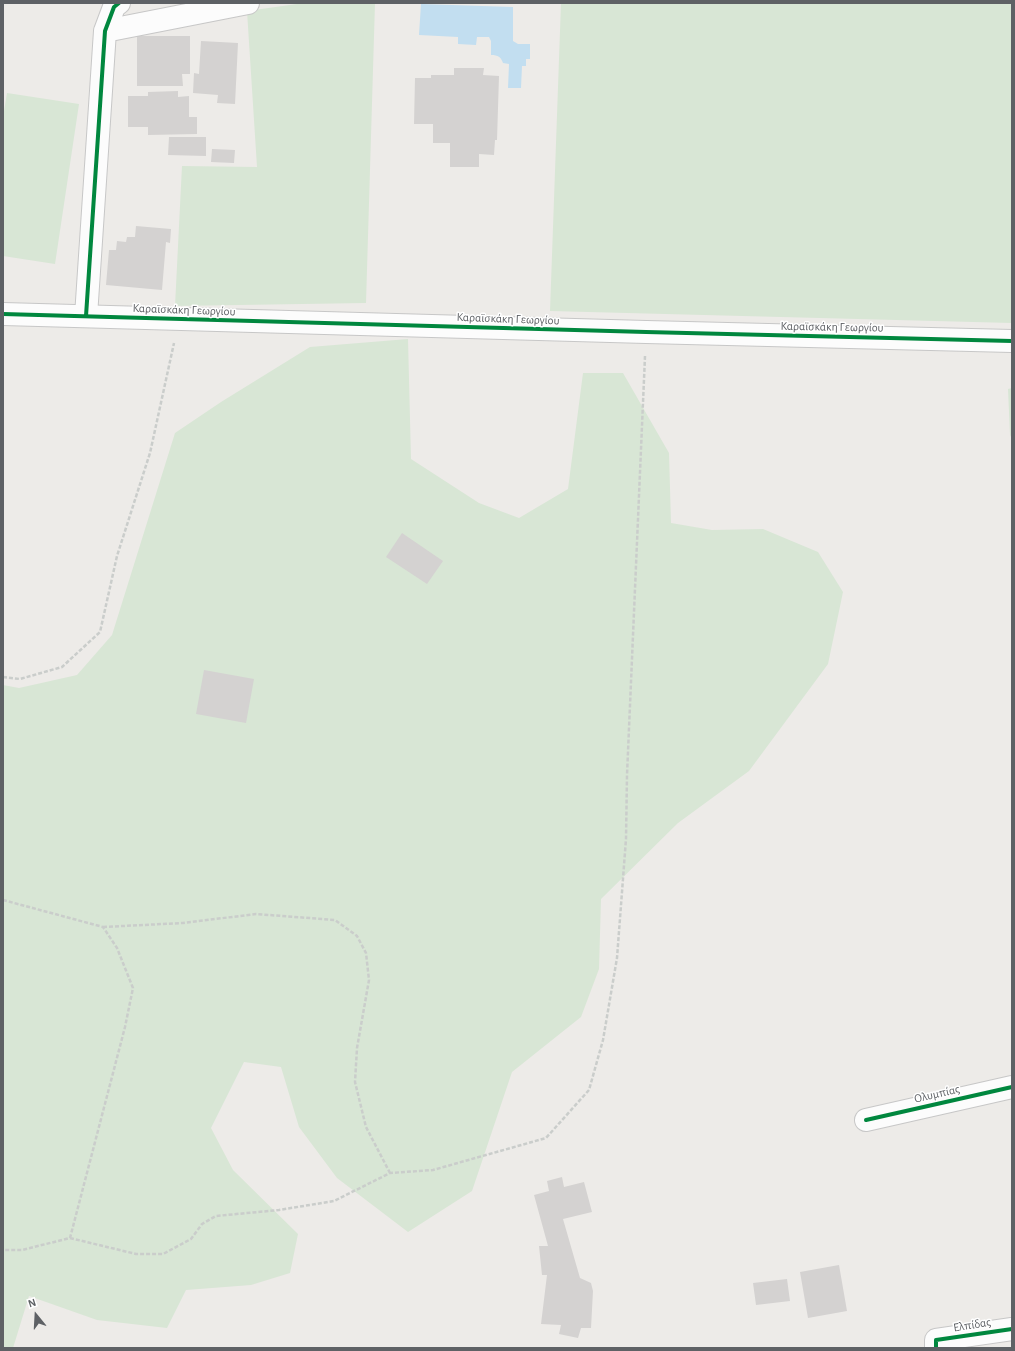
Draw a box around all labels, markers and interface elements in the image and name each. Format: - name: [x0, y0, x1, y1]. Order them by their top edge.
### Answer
- street label: Καραϊσκάκη Γεωργίου: [132, 301, 236, 319]
- street label: Καραϊσκάκη Γεωργίου: [456, 310, 560, 328]
- street label: Καραϊσκάκη Γεωργίου: [780, 319, 884, 335]
- street label: Ολυμπίας: [913, 1082, 961, 1106]
- north arrow: [16, 1295, 56, 1335]
- text: N: [27, 1297, 37, 1310]
- street label: Ελπίδας: [952, 1315, 992, 1335]

